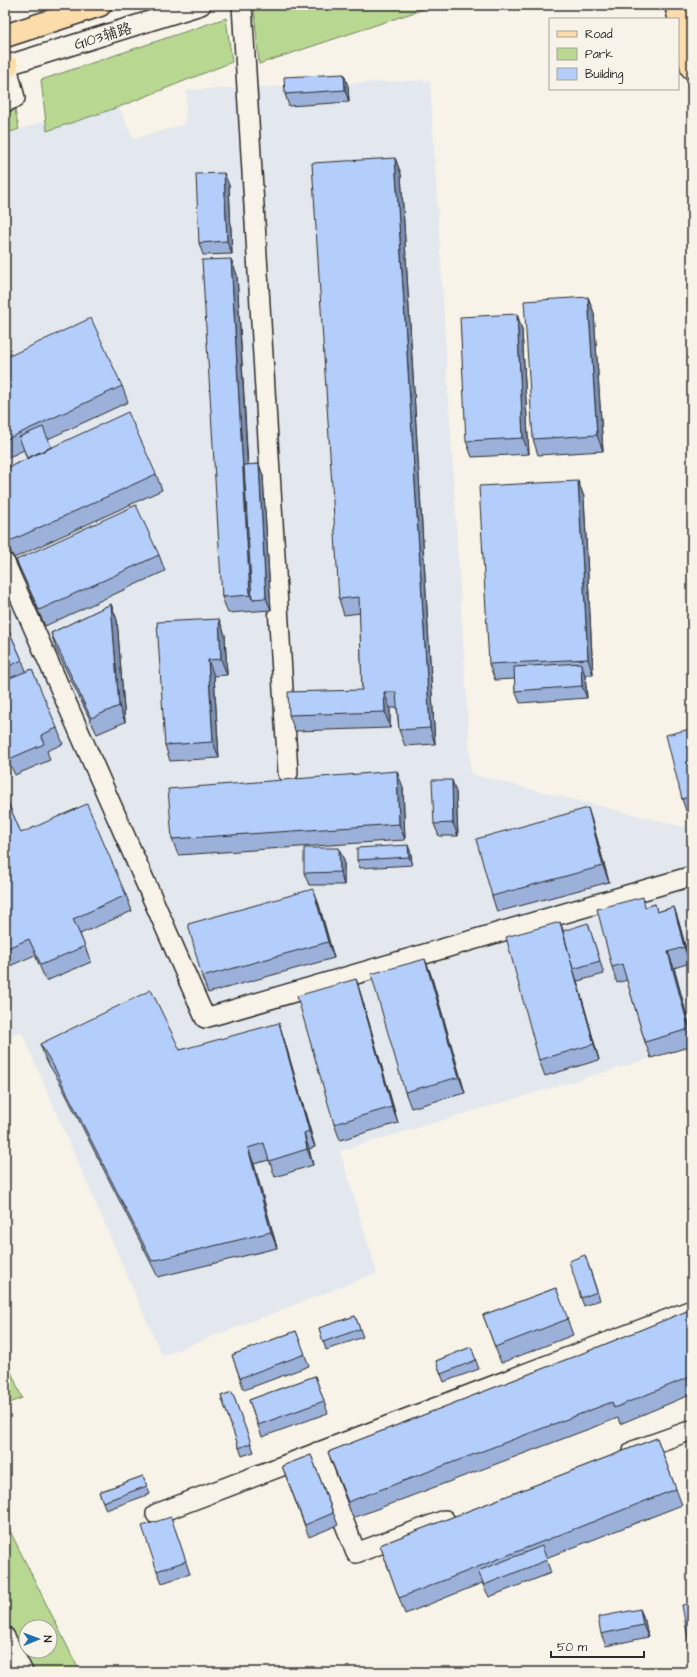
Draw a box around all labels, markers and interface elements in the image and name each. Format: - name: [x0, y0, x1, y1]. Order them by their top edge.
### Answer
- street label: G103辅路: [72, 18, 135, 55]
- legend: [549, 18, 679, 90]
- text: Road: [585, 26, 613, 43]
- text: Park: [585, 46, 613, 63]
- text: Building: [585, 66, 623, 84]
- north arrow: [18, 1619, 58, 1659]
- scale bar: [551, 1633, 644, 1659]
- text: N: [40, 1635, 55, 1643]
- text: 50 m: [557, 1639, 588, 1656]

